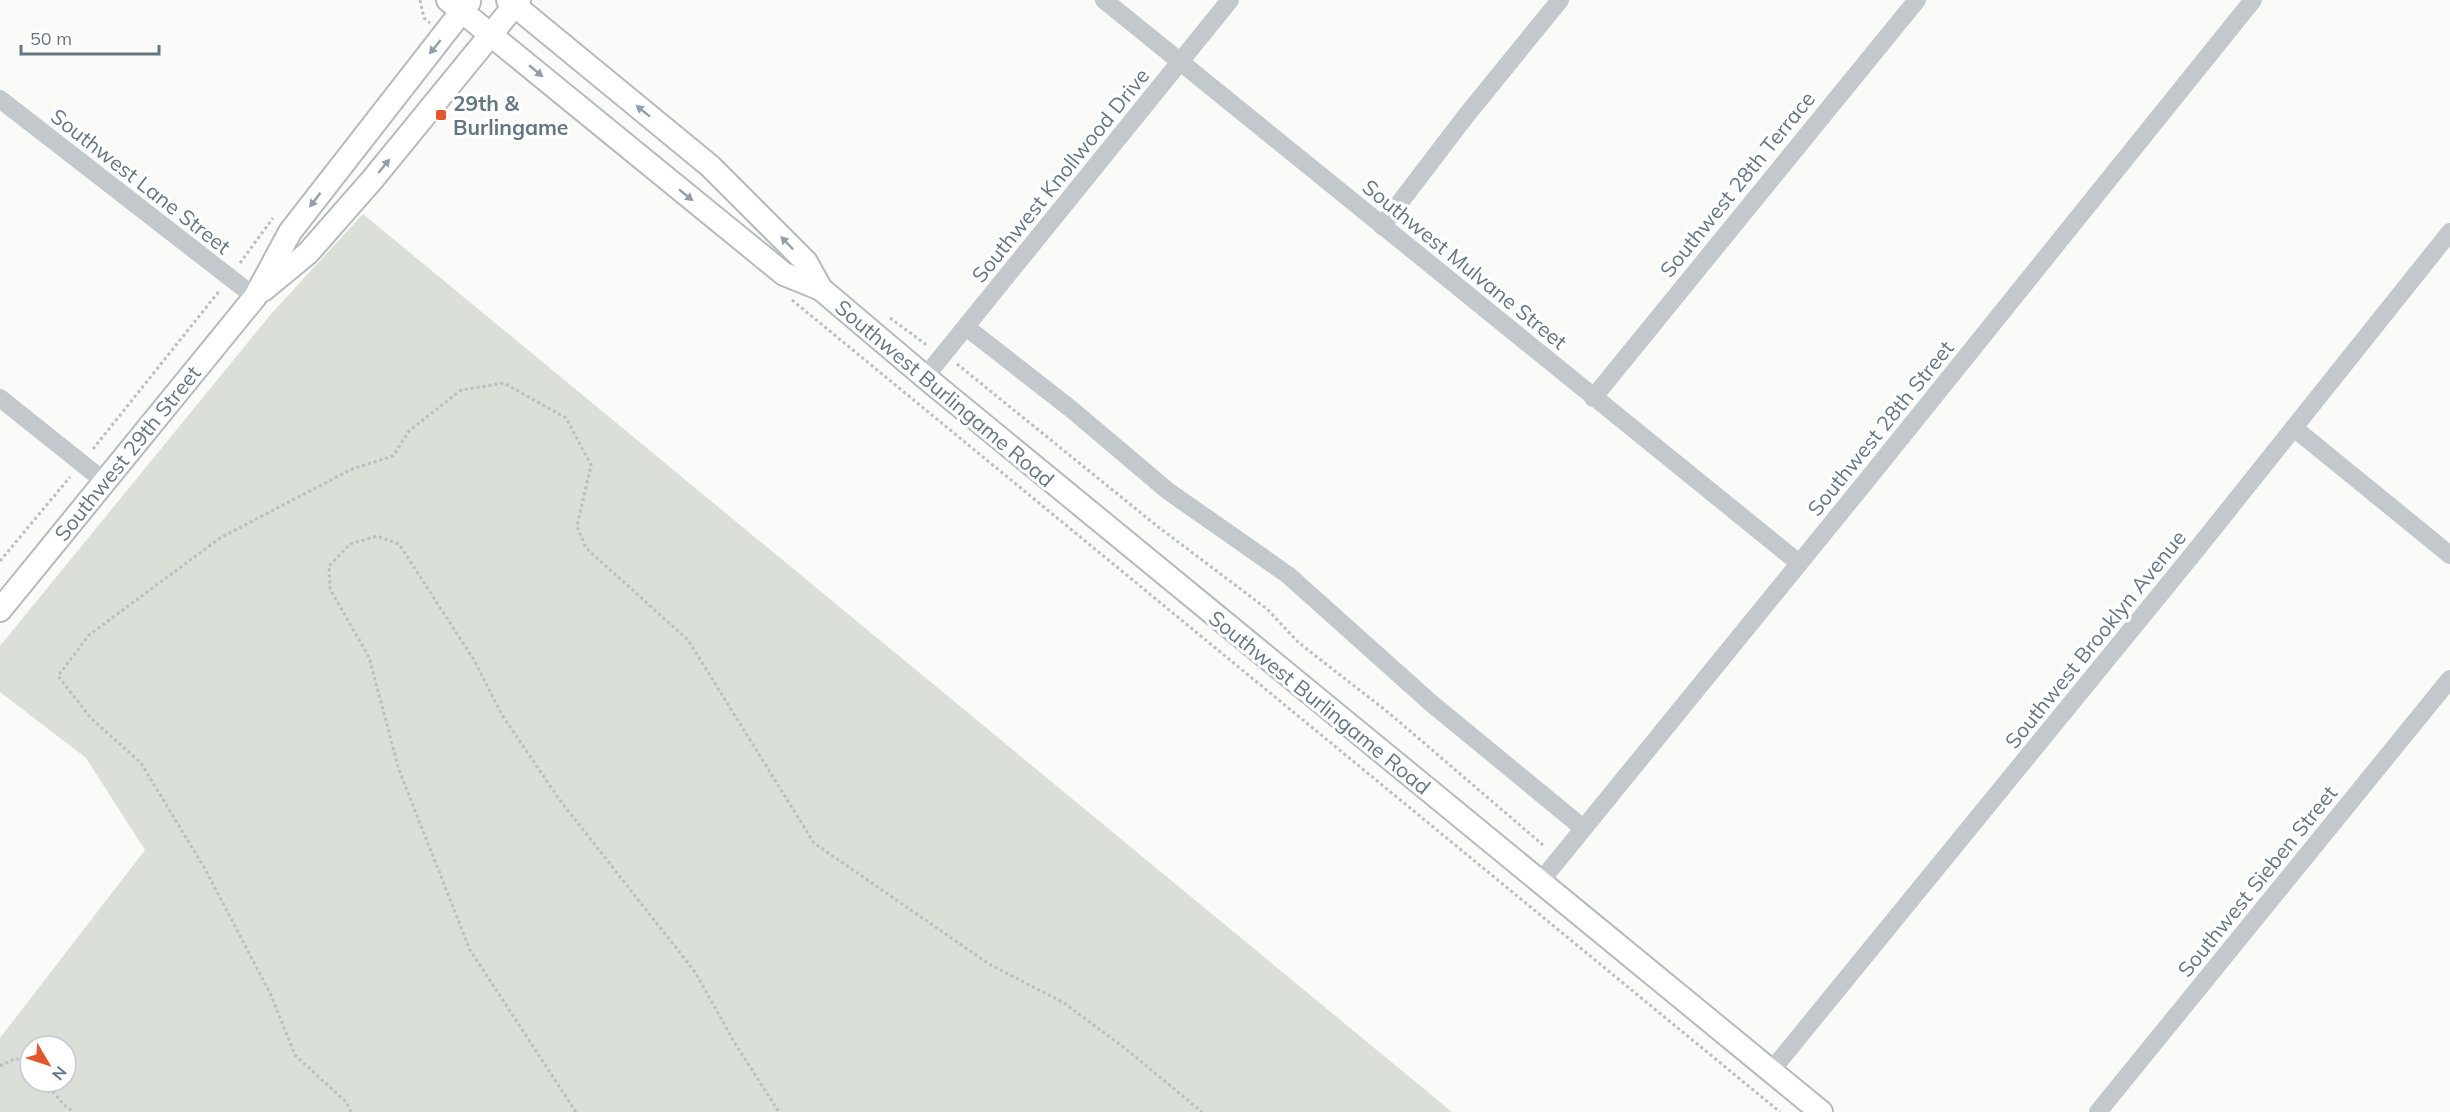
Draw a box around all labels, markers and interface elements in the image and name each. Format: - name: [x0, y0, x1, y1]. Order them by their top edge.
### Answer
- scale bar: [21, 18, 159, 56]
- text: 50 m: [30, 27, 72, 50]
- one-way arrow: [429, 39, 442, 55]
- street label: Southwest Knollwood Drive: [966, 63, 1154, 287]
- one-way arrow: [528, 65, 543, 77]
- street label: Southwest 28th Terrace: [1654, 86, 1820, 282]
- place label: 29th & Burlingame: [453, 90, 568, 140]
- street label: Southwest Lane Street: [46, 103, 236, 259]
- one-way arrow: [636, 105, 651, 118]
- marker: 29th & Burlingame: [434, 108, 448, 122]
- one-way arrow: [377, 158, 390, 174]
- street label: Southwest Mulvane Street: [1358, 174, 1572, 354]
- one-way arrow: [678, 189, 694, 202]
- one-way arrow: [309, 192, 321, 207]
- one-way arrow: [780, 235, 794, 250]
- street label: Southwest Burlingame Road: [830, 294, 1060, 492]
- street label: Southwest 28th Street: [1801, 335, 1959, 521]
- street label: Southwest 29th Street: [48, 360, 206, 546]
- street label: Southwest Brooklyn Avenue: [1999, 525, 2191, 753]
- street label: Southwest Burlingame Road: [1204, 604, 1436, 800]
- street label: Southwest Sieben Street: [2172, 780, 2342, 982]
- north arrow: [18, 1034, 78, 1094]
- text: N: [48, 1062, 71, 1084]

